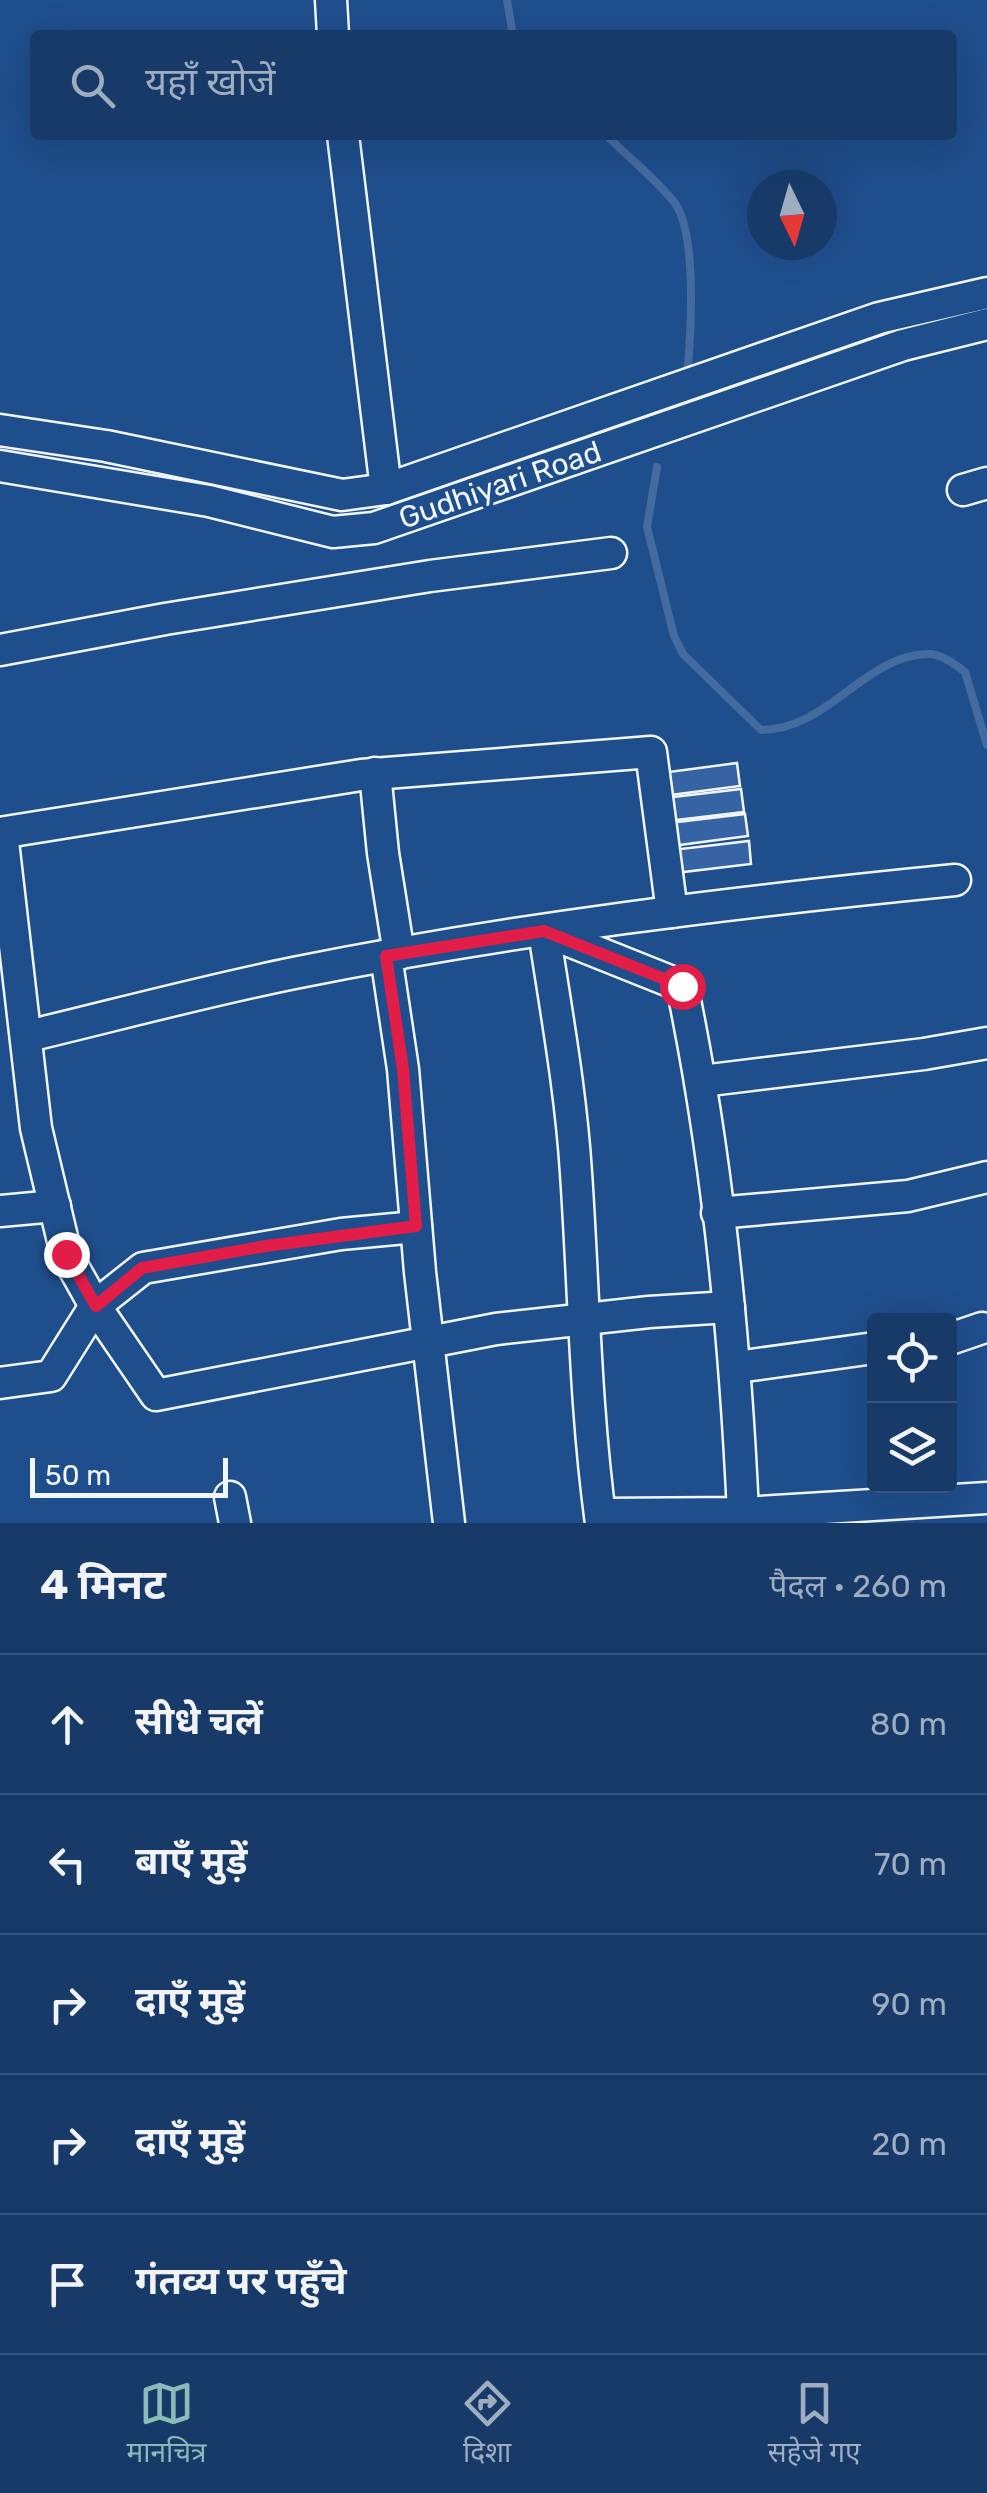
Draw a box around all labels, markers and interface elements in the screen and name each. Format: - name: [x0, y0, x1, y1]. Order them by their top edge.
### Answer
- search box: [30, 30, 957, 140]
- icon: search: [65, 58, 120, 113]
- text: यहाँ खोजें: [145, 59, 276, 105]
- north arrow: [747, 170, 837, 260]
- street label: Gudhiyari Road: [394, 434, 606, 536]
- route start: [660, 964, 706, 1010]
- route end: [44, 1232, 90, 1278]
- map controls: [867, 1313, 957, 1493]
- button: locate: [867, 1313, 957, 1403]
- button: layers: [867, 1403, 957, 1493]
- scale bar: [30, 1453, 228, 1498]
- text: 50 m: [45, 1459, 111, 1492]
- text: 4 मिनट: [40, 1560, 166, 1610]
- text: पैदल · 260 m: [769, 1567, 947, 1605]
- icon: ahead: [40, 1697, 95, 1752]
- text: सीधे चलें: [135, 1698, 263, 1744]
- text: 80 m: [870, 1705, 947, 1743]
- icon: left: [40, 1837, 95, 1892]
- text: बाएँ मुड़ें: [135, 1838, 247, 1884]
- text: 70 m: [874, 1845, 947, 1883]
- icon: right: [40, 1977, 95, 2032]
- text: दाएँ मुड़ें: [135, 1978, 245, 2024]
- text: 90 m: [871, 1985, 947, 2023]
- icon: right: [40, 2117, 95, 2172]
- text: दाएँ मुड़ें: [135, 2118, 245, 2164]
- text: 20 m: [872, 2125, 947, 2163]
- icon: arrive: [40, 2257, 95, 2312]
- text: गंतव्य पर पहुँचे: [135, 2258, 347, 2304]
- tab: मानचित्र: [127, 2376, 207, 2473]
- tab: दिशा: [460, 2376, 515, 2473]
- tab: सहेजे गए: [768, 2376, 860, 2473]

